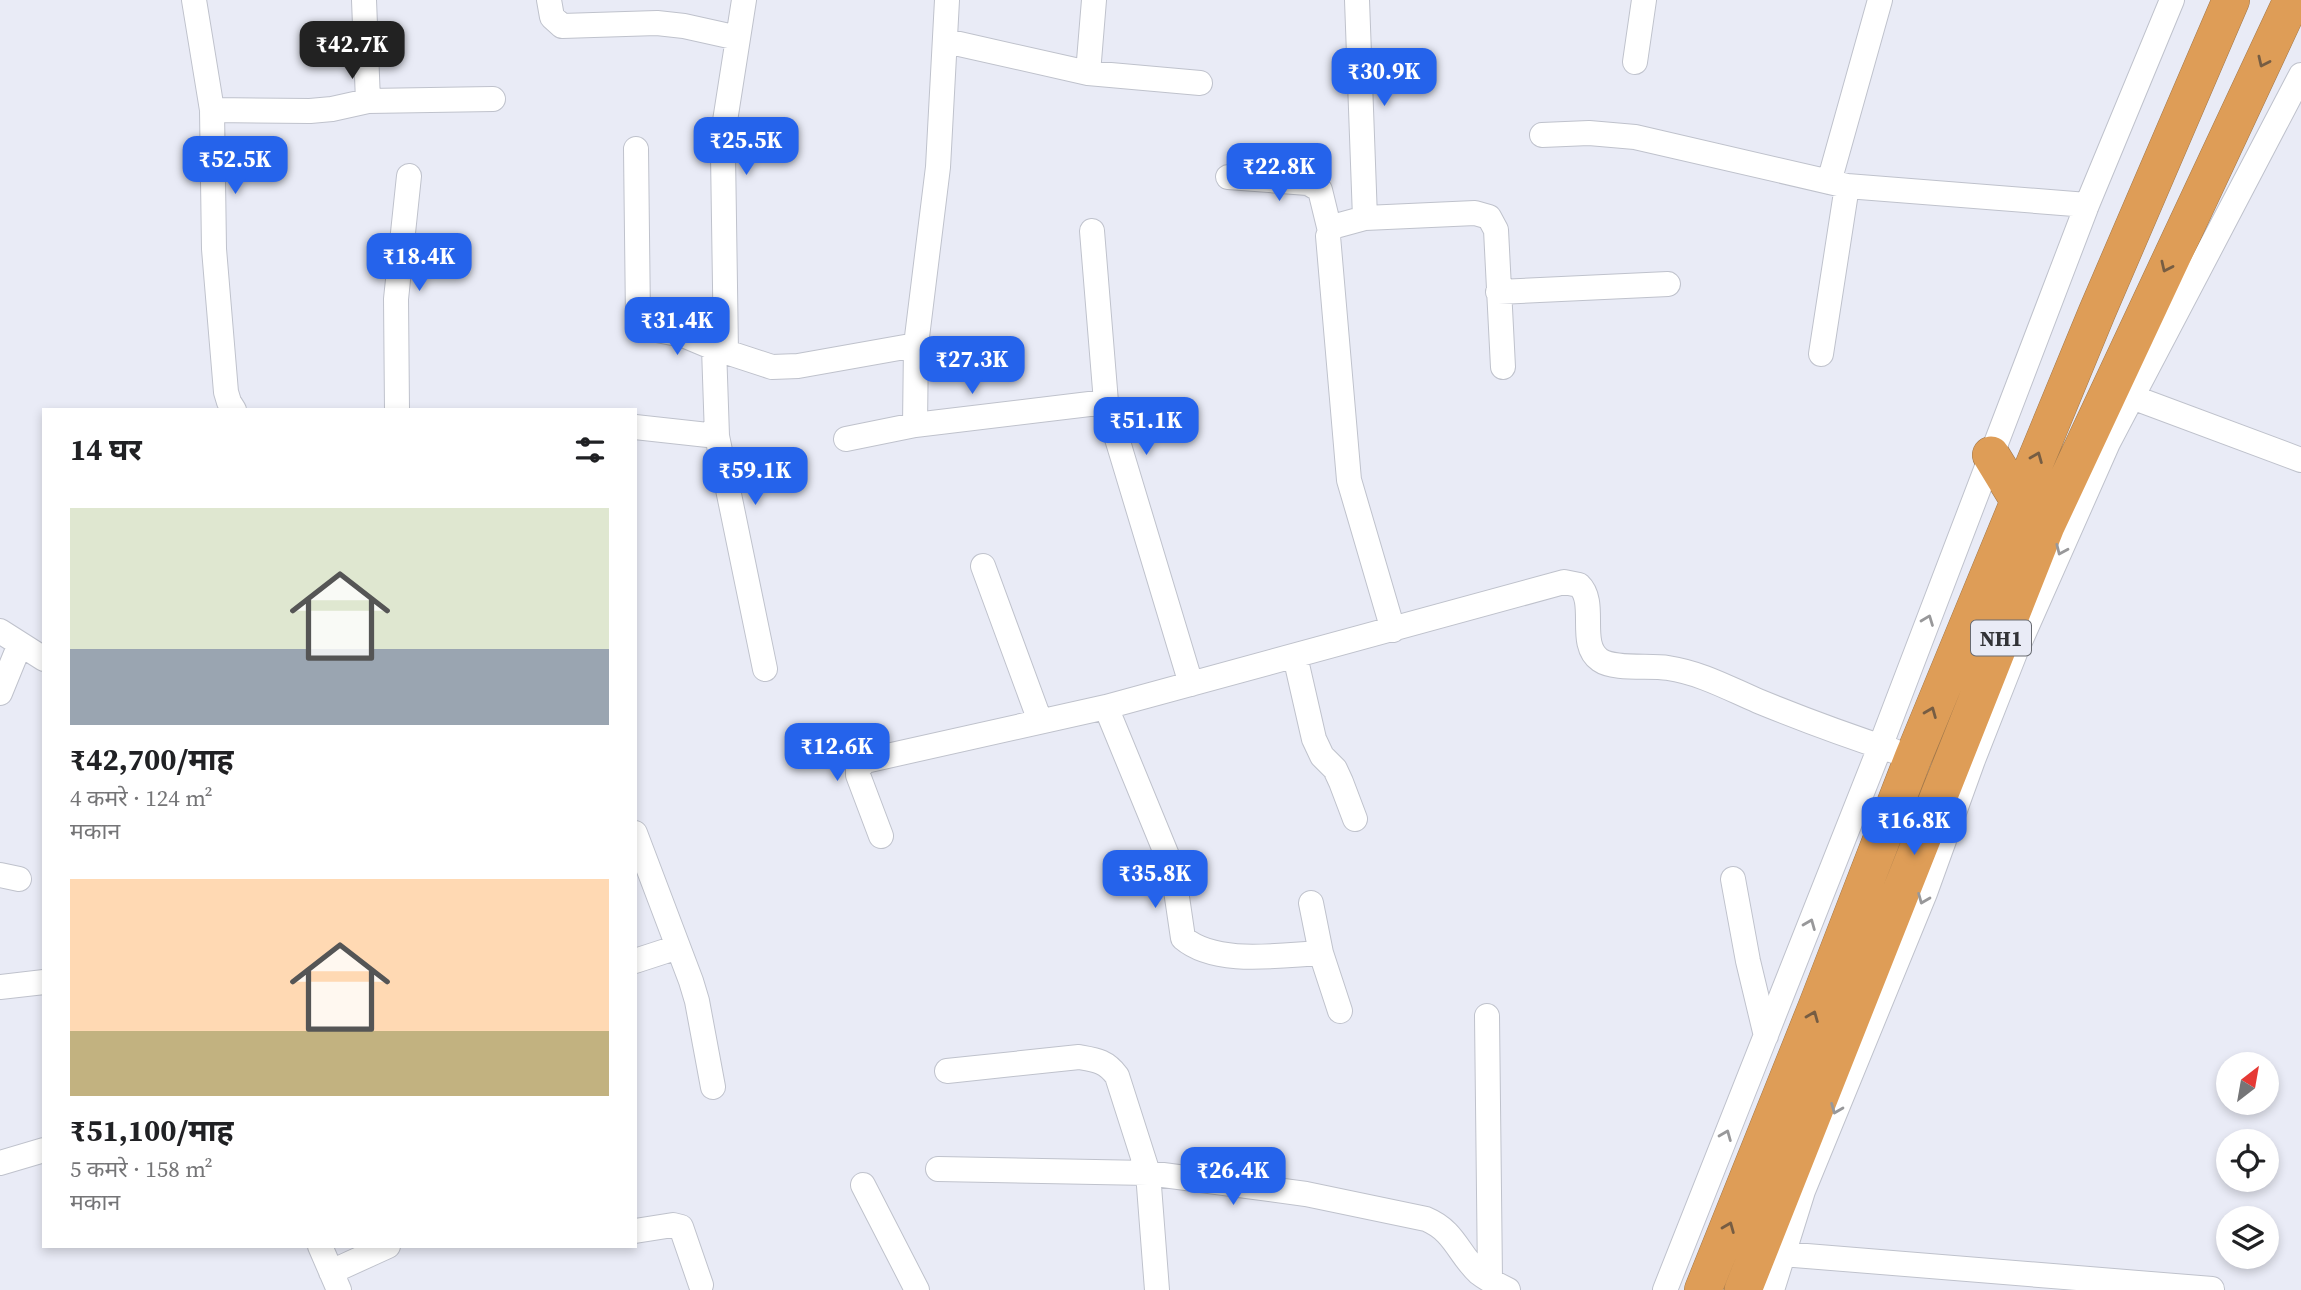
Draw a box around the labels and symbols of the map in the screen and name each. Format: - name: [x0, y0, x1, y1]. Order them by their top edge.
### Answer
- pin: ₹42.7K: [295, 22, 409, 81]
- pin: ₹30.9K: [1327, 48, 1441, 108]
- one-way arrow: [2258, 55, 2272, 67]
- pin: ₹25.5K: [689, 118, 803, 177]
- pin: ₹52.5K: [178, 136, 292, 196]
- pin: ₹22.8K: [1222, 144, 1336, 203]
- pin: ₹18.4K: [362, 233, 476, 293]
- one-way arrow: [2160, 260, 2174, 273]
- pin: ₹31.4K: [620, 298, 734, 357]
- pin: ₹27.3K: [915, 336, 1029, 396]
- pin: ₹51.1K: [1089, 398, 1203, 457]
- pin: ₹59.1K: [698, 448, 812, 507]
- one-way arrow: [2029, 452, 2043, 464]
- one-way arrow: [2055, 543, 2069, 556]
- one-way arrow: [1919, 615, 1933, 627]
- road number: NH1: [1971, 620, 2031, 656]
- one-way arrow: [1923, 707, 1937, 719]
- pin: ₹12.6K: [780, 724, 894, 783]
- pin: ₹16.8K: [1857, 798, 1971, 857]
- pin: ₹35.8K: [1098, 850, 1212, 910]
- one-way arrow: [1918, 892, 1932, 904]
- one-way arrow: [1801, 918, 1815, 930]
- one-way arrow: [1805, 1010, 1819, 1022]
- north arrow: [2216, 1052, 2278, 1115]
- one-way arrow: [1831, 1102, 1845, 1114]
- one-way arrow: [1718, 1130, 1732, 1142]
- pin: ₹26.4K: [1176, 1148, 1290, 1207]
- one-way arrow: [1720, 1221, 1734, 1233]

